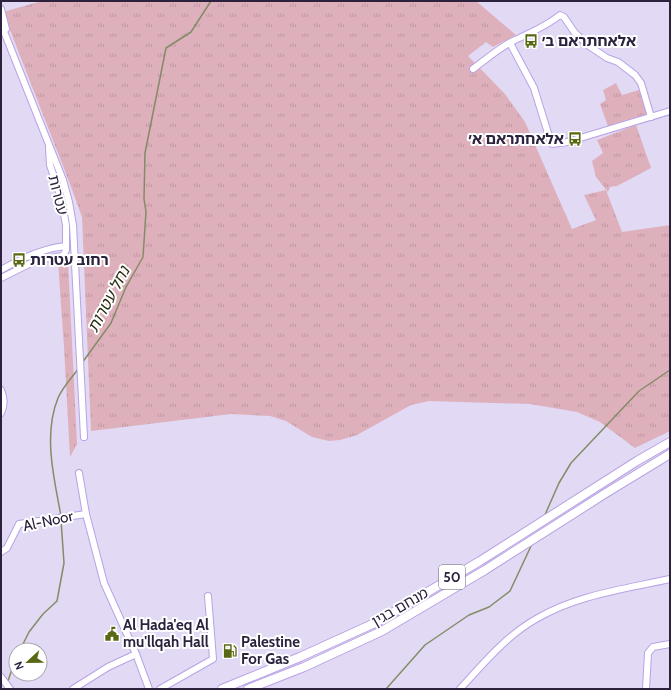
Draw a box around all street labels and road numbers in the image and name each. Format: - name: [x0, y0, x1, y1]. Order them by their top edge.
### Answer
- street label: עטרות: [44, 173, 72, 217]
- street label: Al-Noor: [21, 507, 75, 535]
- road number: 50: [439, 565, 465, 589]
- street label: מנחם בגין: [369, 584, 432, 630]

